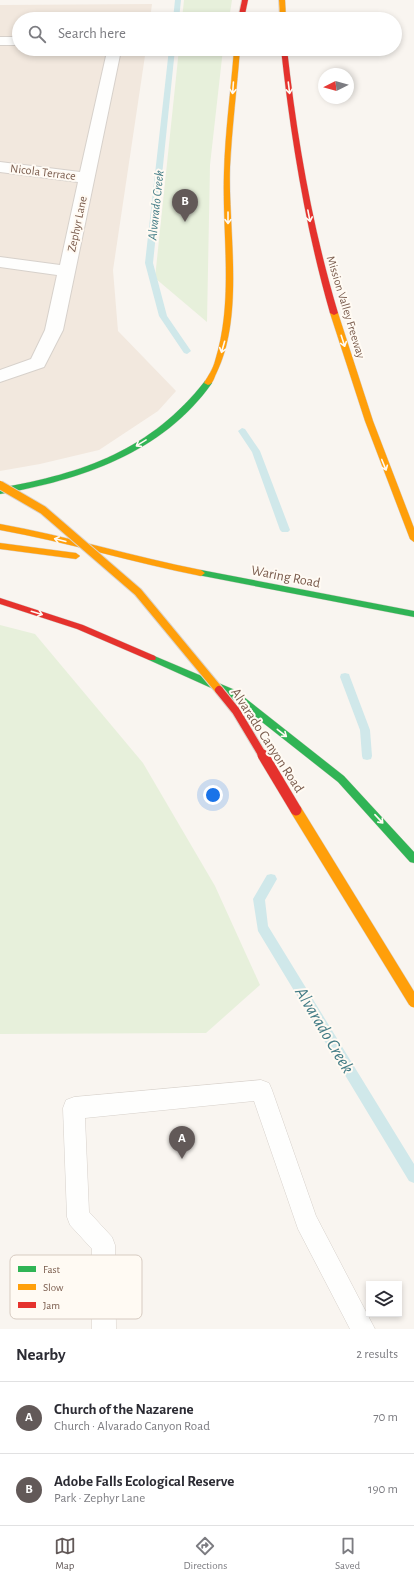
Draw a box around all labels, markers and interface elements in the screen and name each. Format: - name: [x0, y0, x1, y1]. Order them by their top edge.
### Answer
- search box: [12, 12, 402, 56]
- icon: search: [26, 23, 48, 45]
- text: Search here: [58, 26, 126, 41]
- north arrow: [318, 68, 354, 104]
- one-way arrow: [230, 81, 237, 94]
- one-way arrow: [285, 81, 293, 94]
- street label: Nicola Terrace: [9, 162, 77, 182]
- water label: Alvarado Creek: [146, 170, 167, 242]
- pin: B: [172, 189, 198, 222]
- street label: Zephyr Lane: [65, 195, 90, 253]
- one-way arrow: [306, 209, 314, 222]
- one-way arrow: [224, 211, 231, 224]
- street label: Mission Valley Freeway: [324, 254, 367, 360]
- one-way arrow: [340, 335, 347, 348]
- one-way arrow: [219, 340, 226, 353]
- one-way arrow: [135, 440, 147, 448]
- one-way arrow: [380, 458, 388, 470]
- one-way arrow: [54, 536, 67, 544]
- street label: Waring Road: [250, 563, 322, 591]
- one-way arrow: [31, 610, 44, 617]
- street label: Alvarado Canyon Road: [228, 686, 306, 795]
- one-way arrow: [276, 728, 287, 737]
- your location: [203, 785, 223, 805]
- one-way arrow: [374, 814, 383, 824]
- water label: Alvarado Creek: [291, 983, 357, 1077]
- pin: A: [169, 1126, 195, 1159]
- legend: [10, 1255, 142, 1319]
- text: Fast: [43, 1264, 61, 1275]
- map controls: [366, 1281, 402, 1317]
- button: layers: [366, 1281, 402, 1317]
- text: Slow: [43, 1282, 64, 1293]
- text: Jam: [43, 1300, 60, 1311]
- text: Nearby: [16, 1346, 66, 1363]
- text: 2 results: [356, 1348, 398, 1361]
- text: Church of the Nazarene: [54, 1402, 194, 1417]
- text: A: [25, 1411, 33, 1424]
- text: 70 m: [373, 1411, 398, 1424]
- text: Church · Alvarado Canyon Road: [54, 1420, 210, 1433]
- text: Adobe Falls Ecological Reserve: [54, 1474, 234, 1489]
- text: B: [25, 1483, 33, 1496]
- text: 190 m: [368, 1483, 398, 1496]
- text: Park · Zephyr Lane: [54, 1492, 145, 1505]
- tab: Map: [54, 1535, 76, 1572]
- tab: Directions: [183, 1535, 227, 1572]
- tab: Saved: [335, 1535, 360, 1572]

